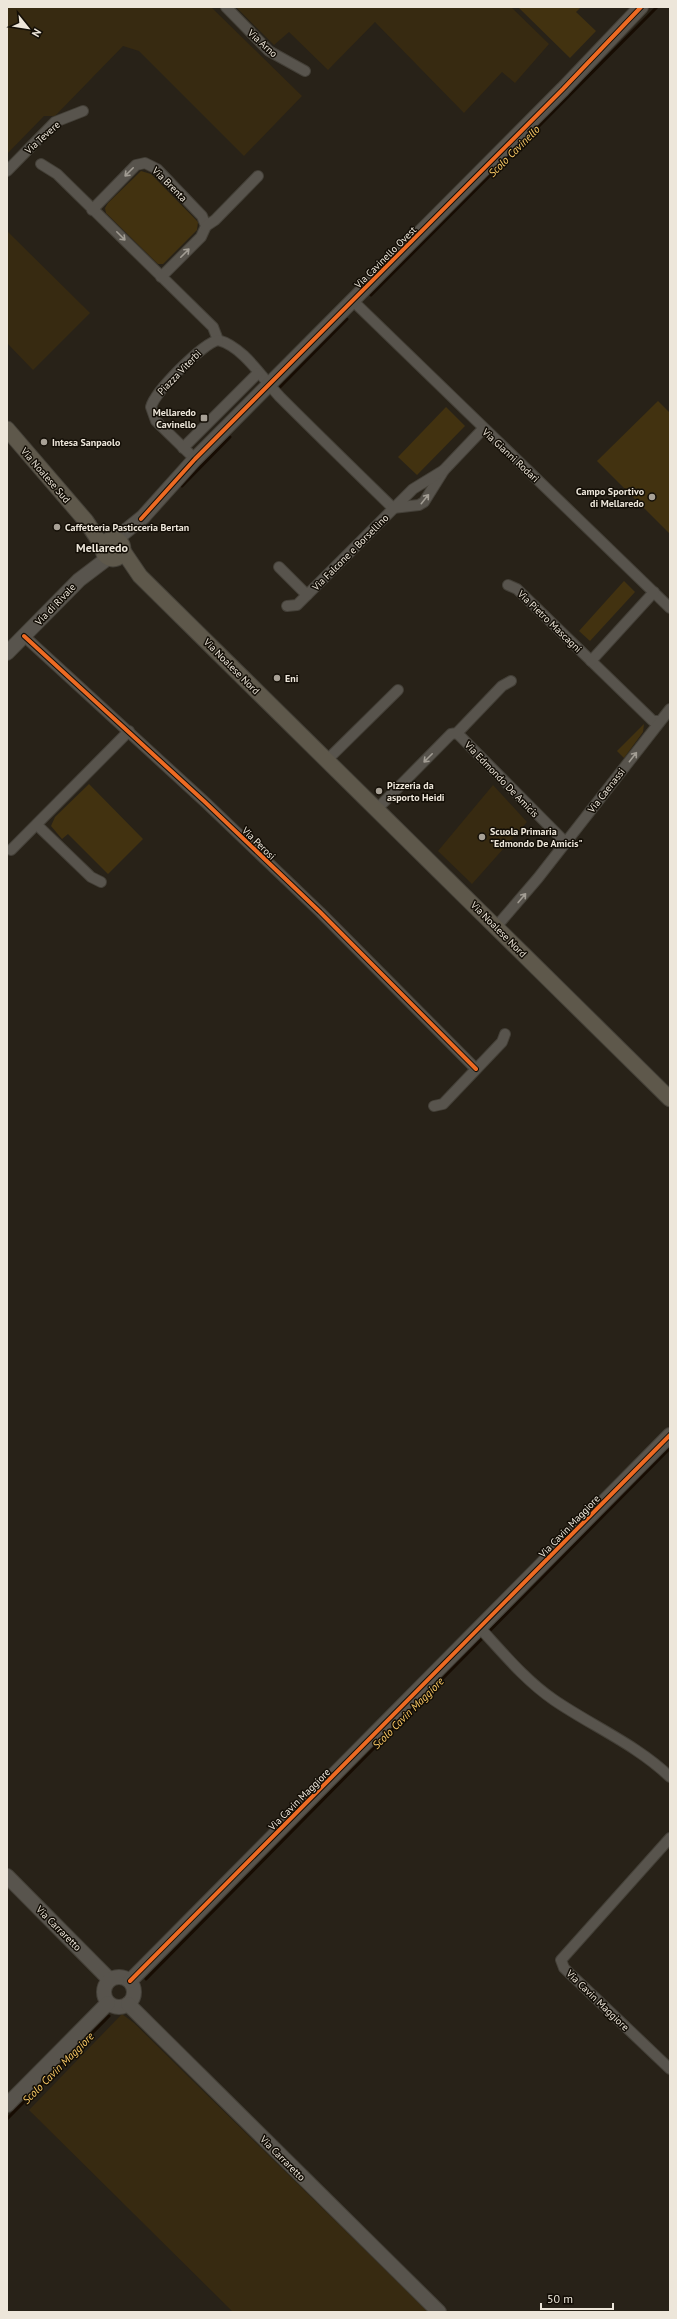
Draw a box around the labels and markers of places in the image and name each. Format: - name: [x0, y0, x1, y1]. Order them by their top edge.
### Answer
- place label: Mellaredo Cavinello: [153, 406, 197, 431]
- marker: Mellaredo Cavinello: [199, 413, 209, 423]
- place label: Intesa Sanpaolo: [52, 436, 121, 449]
- marker: Intesa Sanpaolo: [39, 437, 49, 447]
- place label: Campo Sportivo di Mellaredo: [576, 485, 645, 510]
- marker: Campo Sportivo di Mellaredo: [647, 492, 657, 502]
- place label: Caffetteria Pasticceria Bertan: [65, 521, 189, 534]
- marker: Caffetteria Pasticceria Bertan: [52, 522, 62, 532]
- place label: Eni: [285, 672, 299, 685]
- marker: Eni: [272, 673, 282, 683]
- place label: Pizzeria da asporto Heidi: [387, 779, 445, 804]
- marker: Pizzeria da asporto Heidi: [374, 786, 384, 796]
- place label: Scuola Primaria "Edmondo De Amicis": [490, 825, 583, 850]
- marker: Scuola Primaria "Edmondo De Amicis": [477, 832, 487, 842]

